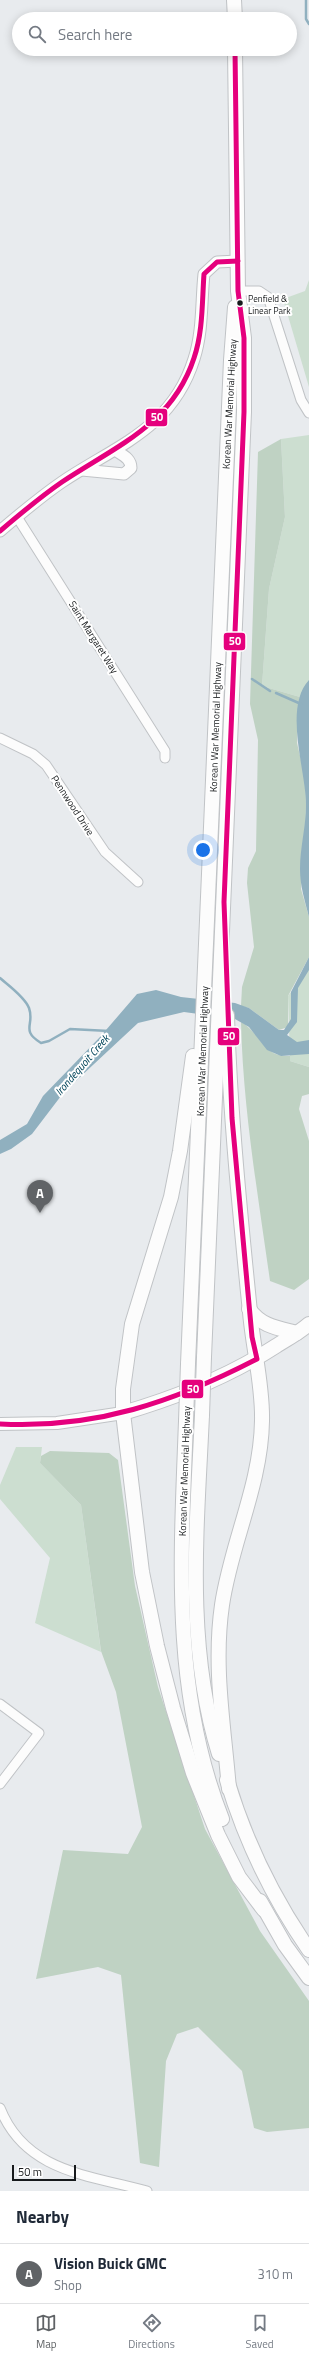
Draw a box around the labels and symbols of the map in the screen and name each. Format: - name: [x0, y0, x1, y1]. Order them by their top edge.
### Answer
- place label: Penfield & Linear Park: [248, 292, 291, 317]
- marker: Penfield & Linear Park: [235, 298, 245, 308]
- street label: Korean War Memorial Highway: [219, 338, 240, 469]
- line badge: 50: [145, 408, 168, 427]
- text: 50: [151, 409, 163, 425]
- street label: Saint Margaret Way: [65, 598, 122, 677]
- line badge: 50: [223, 632, 246, 651]
- text: 50: [229, 633, 241, 649]
- street label: Korean War Memorial Highway: [206, 662, 225, 792]
- street label: Pennwood Drive: [47, 772, 98, 838]
- your location: [193, 840, 213, 860]
- street label: Korean War Memorial Highway: [193, 986, 212, 1116]
- line badge: 50: [217, 1027, 240, 1046]
- text: 50: [223, 1028, 235, 1044]
- water label: Irondequoit Creek: [51, 1030, 114, 1099]
- pin: A: [27, 1180, 53, 1213]
- line badge: 50: [181, 1379, 204, 1399]
- text: 50: [187, 1381, 199, 1397]
- street label: Korean War Memorial Highway: [175, 1406, 194, 1536]
- scale bar: [12, 2163, 76, 2182]

